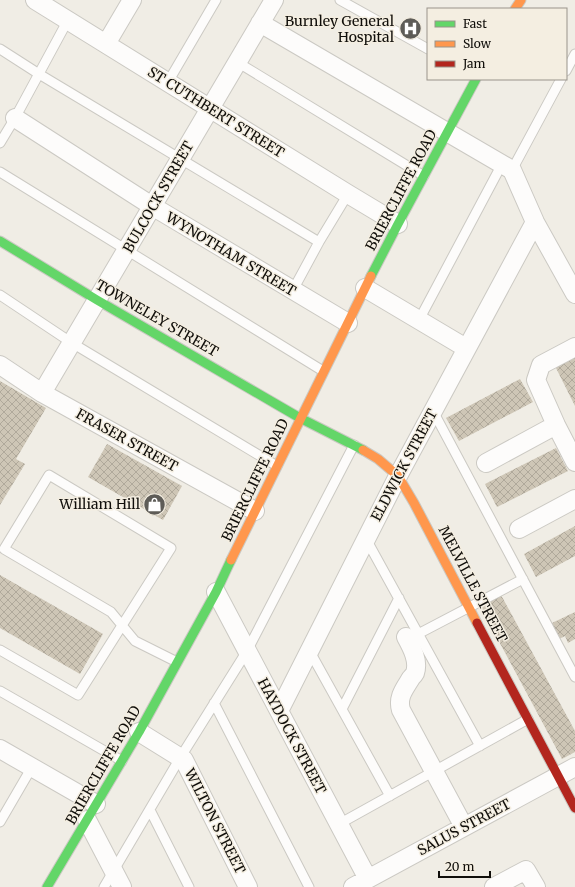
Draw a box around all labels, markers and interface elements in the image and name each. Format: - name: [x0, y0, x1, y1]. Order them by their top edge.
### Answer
- legend: [427, 8, 567, 80]
- place label: Burnley General Hospital: [285, 12, 395, 46]
- hospital icon: Burnley General Hospital: [397, 16, 423, 42]
- text: Fast: [463, 16, 487, 31]
- text: Slow: [463, 36, 492, 51]
- text: Jam: [462, 56, 486, 71]
- street label: ST CUTHBERT STREET: [144, 63, 288, 162]
- street label: BRIERCLIFFE ROAD: [361, 126, 441, 254]
- street label: BULCOCK STREET: [119, 138, 197, 256]
- street label: WYNOTHAM STREET: [162, 207, 300, 300]
- street label: TOWNELEY STREET: [92, 276, 222, 361]
- street label: FRASER STREET: [73, 405, 181, 476]
- street label: ELDWICK STREET: [367, 406, 441, 524]
- street label: BRIERCLIFFE ROAD: [217, 415, 293, 544]
- shop icon: William Hill: [142, 491, 168, 517]
- place label: William Hill: [58, 495, 141, 513]
- street label: MELVILLE STREET: [435, 523, 511, 646]
- street label: HAYDOCK STREET: [254, 675, 330, 797]
- street label: BRIERCLIFFE ROAD: [62, 702, 145, 828]
- street label: WILTON STREET: [180, 764, 249, 877]
- street label: SALUS STREET: [414, 795, 514, 859]
- scale bar: [439, 853, 490, 879]
- text: 20 m: [445, 859, 474, 874]

